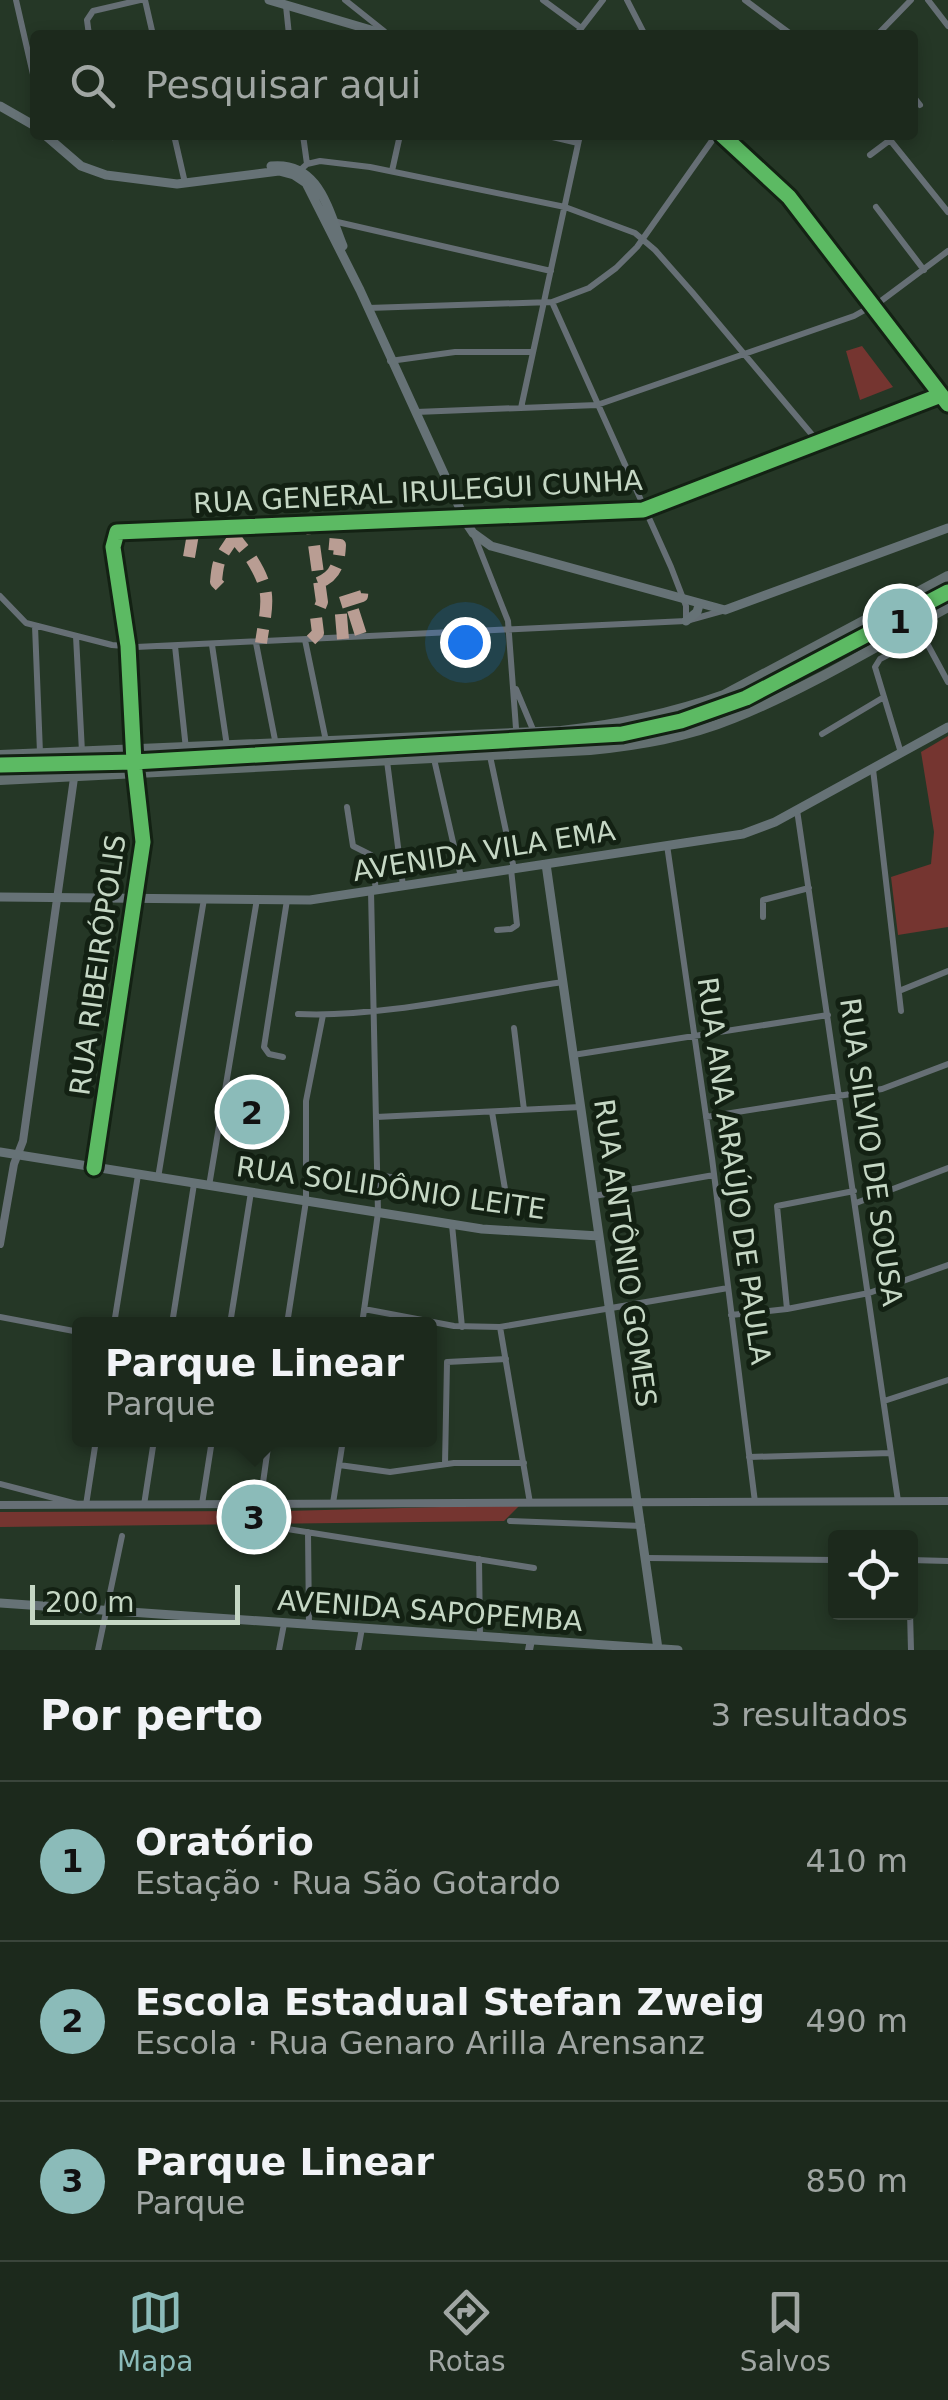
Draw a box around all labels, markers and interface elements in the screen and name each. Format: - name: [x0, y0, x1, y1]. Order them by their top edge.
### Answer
- search box: [30, 30, 918, 140]
- icon: search: [65, 58, 120, 113]
- text: Pesquisar aqui: [145, 63, 421, 107]
- street label: RUA GENERAL IRULEGUI CUNHA: [192, 464, 644, 520]
- pin: 1: [868, 584, 932, 658]
- your location: [440, 617, 491, 668]
- street label: AVENIDA VILA EMA: [350, 814, 618, 888]
- street label: RUA RIBEIRÓPOLIS: [62, 832, 133, 1097]
- street label: RUA ANA ARAÚJO DE PAULA: [690, 975, 779, 1367]
- street label: RUA SILVIO DE SOUSA: [833, 996, 909, 1308]
- pin: 2: [220, 1074, 284, 1150]
- street label: RUA ANTÔNIO GOMES: [587, 1097, 664, 1409]
- street label: RUA SOLIDÔNIO LEITE: [234, 1149, 548, 1226]
- popup: [72, 1317, 437, 1447]
- text: Parque Linear: [105, 1341, 404, 1385]
- text: Parque: [105, 1385, 215, 1423]
- pin: 3: [222, 1480, 286, 1554]
- map controls: [828, 1530, 918, 1620]
- button: locate: [828, 1530, 918, 1620]
- scale bar: [30, 1580, 240, 1624]
- street label: AVENIDA SAPOPEMBA: [276, 1584, 584, 1638]
- text: 200 m: [45, 1586, 135, 1619]
- text: Por perto: [40, 1691, 263, 1740]
- text: 3 resultados: [711, 1696, 908, 1734]
- text: Oratório: [135, 1820, 314, 1864]
- text: 1: [61, 1842, 84, 1880]
- text: 410 m: [806, 1842, 908, 1880]
- text: Estação · Rua São Gotardo: [135, 1864, 561, 1902]
- text: Escola Estadual Stefan Zweig: [135, 1980, 765, 2024]
- text: 2: [61, 2002, 84, 2040]
- text: 490 m: [806, 2002, 908, 2040]
- text: Escola · Rua Genaro Arilla Arensanz: [135, 2024, 705, 2062]
- text: Parque Linear: [135, 2140, 434, 2184]
- text: 3: [61, 2162, 84, 2200]
- text: 850 m: [806, 2162, 908, 2200]
- text: Parque: [135, 2184, 245, 2222]
- tab: Mapa: [117, 2285, 193, 2378]
- tab: Rotas: [428, 2285, 506, 2378]
- tab: Salvos: [740, 2285, 831, 2378]

